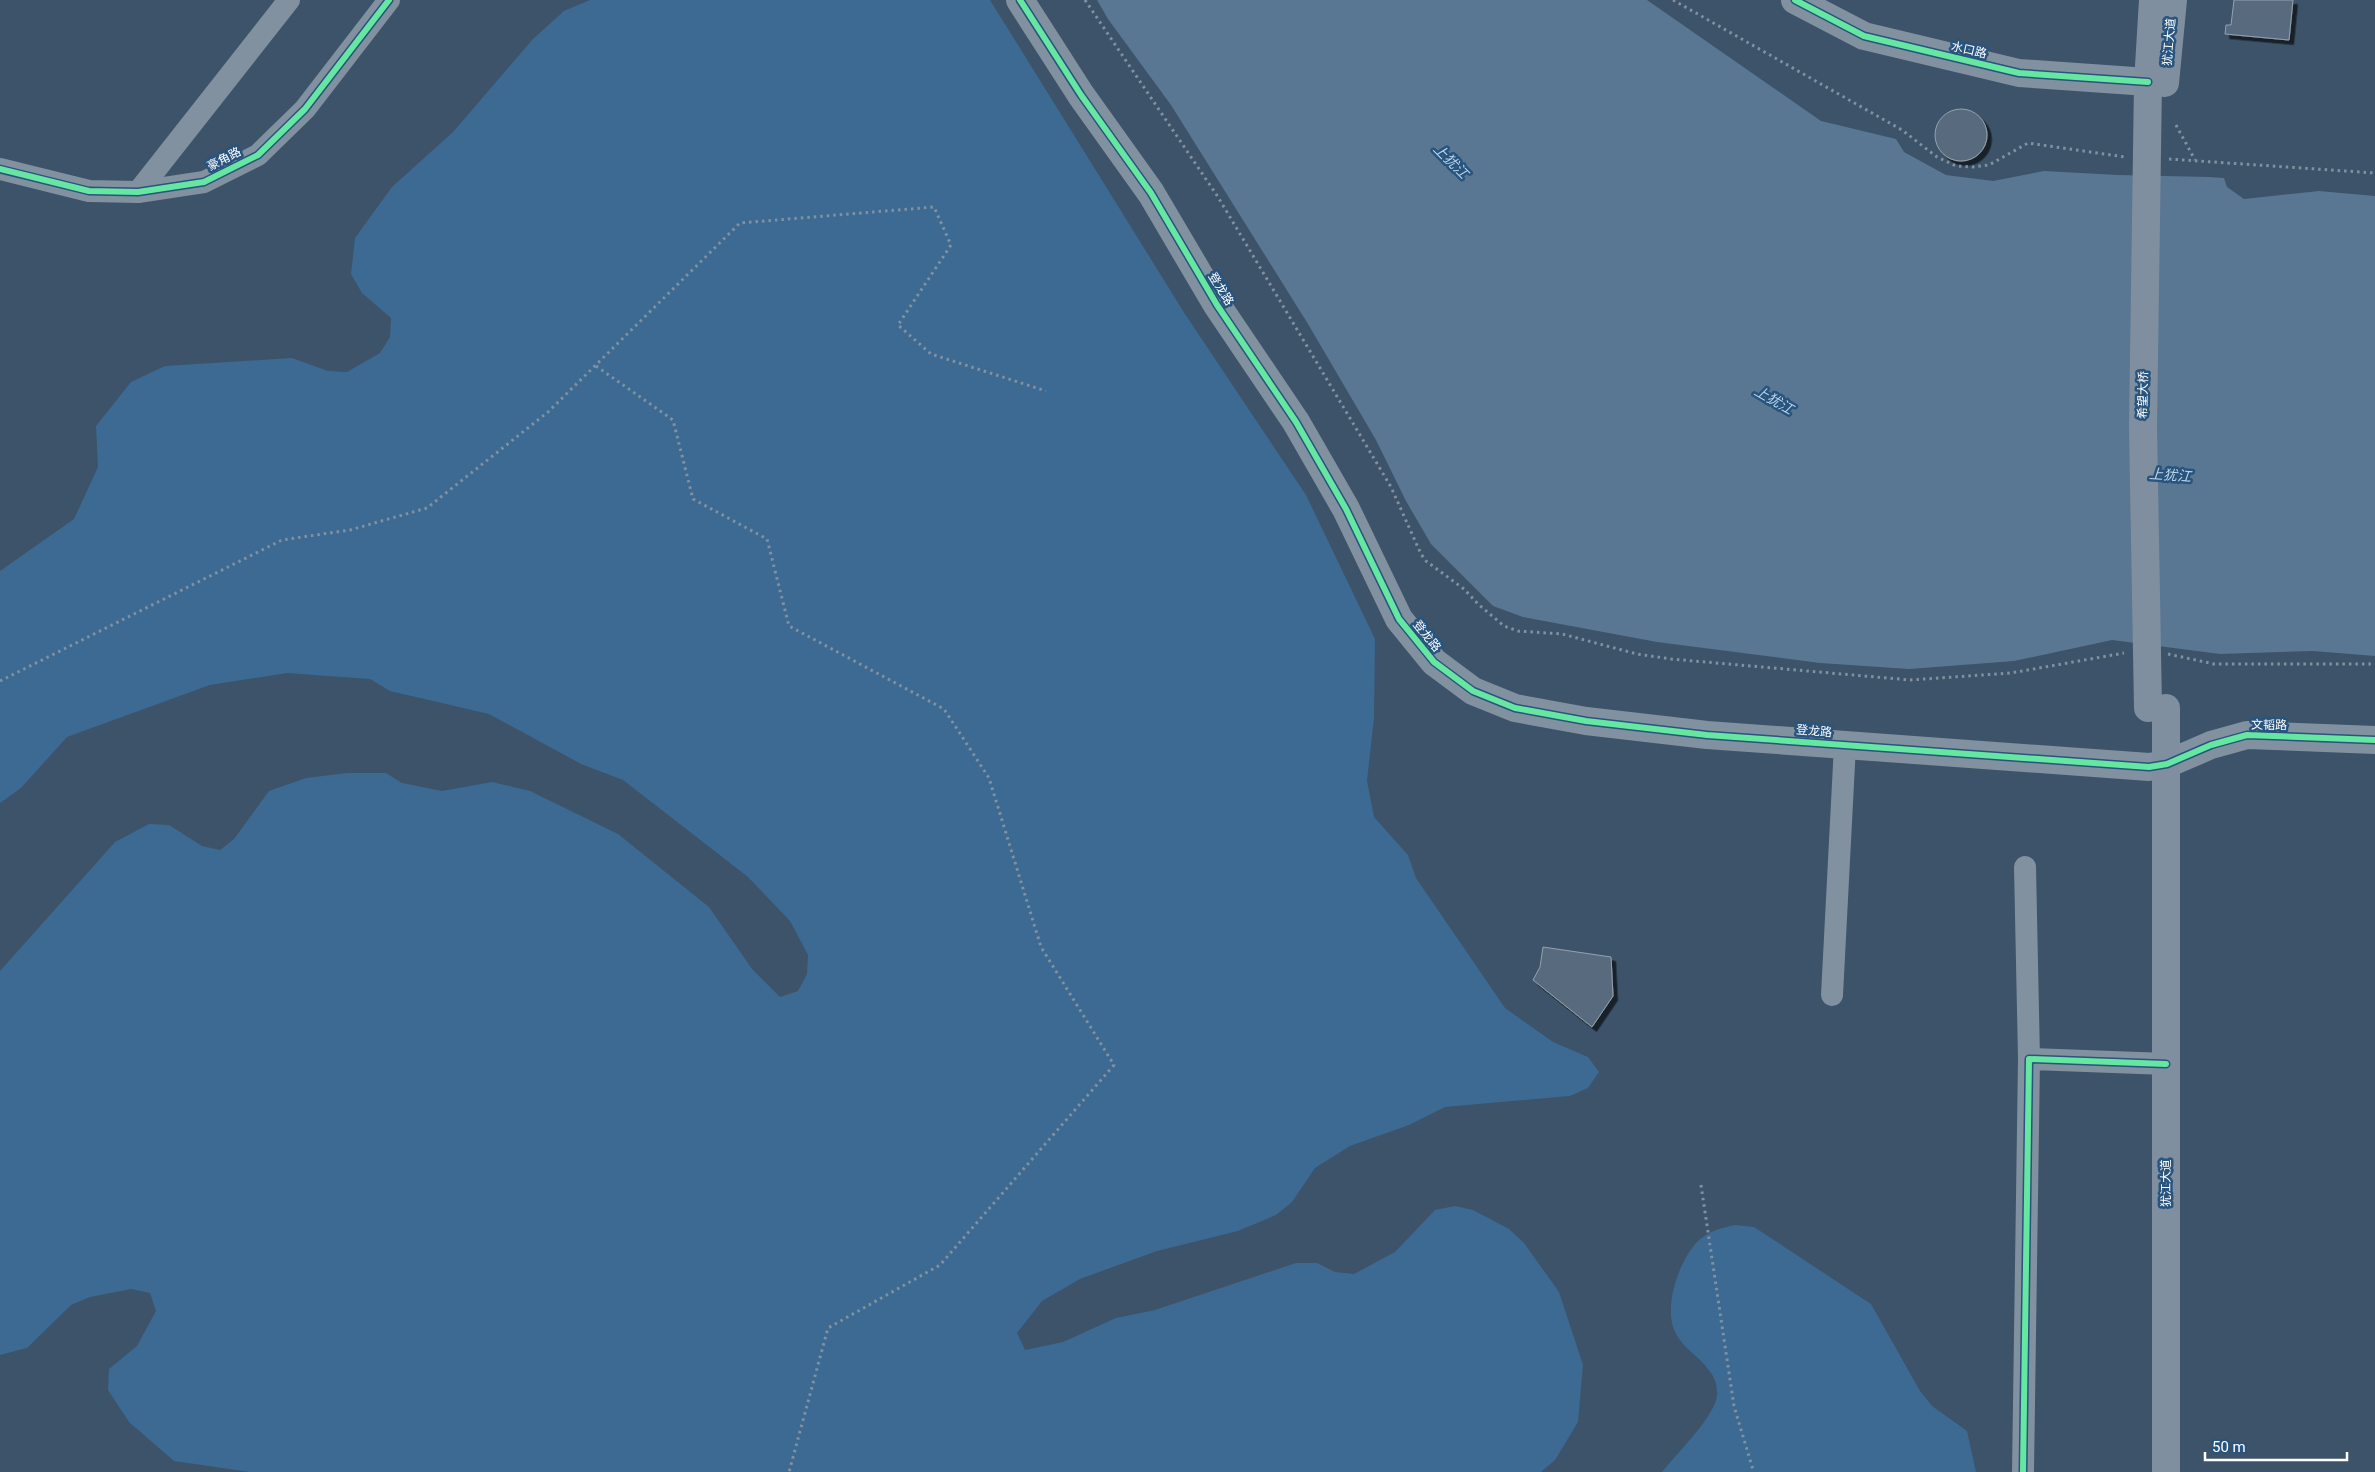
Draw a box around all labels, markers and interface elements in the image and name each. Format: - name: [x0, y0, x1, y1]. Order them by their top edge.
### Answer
- street label: 犹江大道: [2160, 17, 2178, 67]
- street label: 水口路: [1950, 39, 1988, 61]
- water label: 上犹江: [1430, 140, 1473, 183]
- street label: 豪角路: [205, 145, 243, 173]
- street label: 登龙路: [1206, 270, 1236, 308]
- street label: 希望大桥: [2136, 371, 2150, 419]
- water label: 上犹江: [1752, 383, 1798, 418]
- water label: 上犹江: [2148, 466, 2194, 485]
- street label: 登龙路: [1410, 618, 1444, 654]
- street label: 文韬路: [2251, 718, 2287, 732]
- street label: 登龙路: [1795, 722, 1833, 740]
- street label: 犹江大道: [2159, 1159, 2173, 1207]
- scale bar: [2205, 1430, 2348, 1462]
- text: 50 m: [2212, 1438, 2246, 1456]

